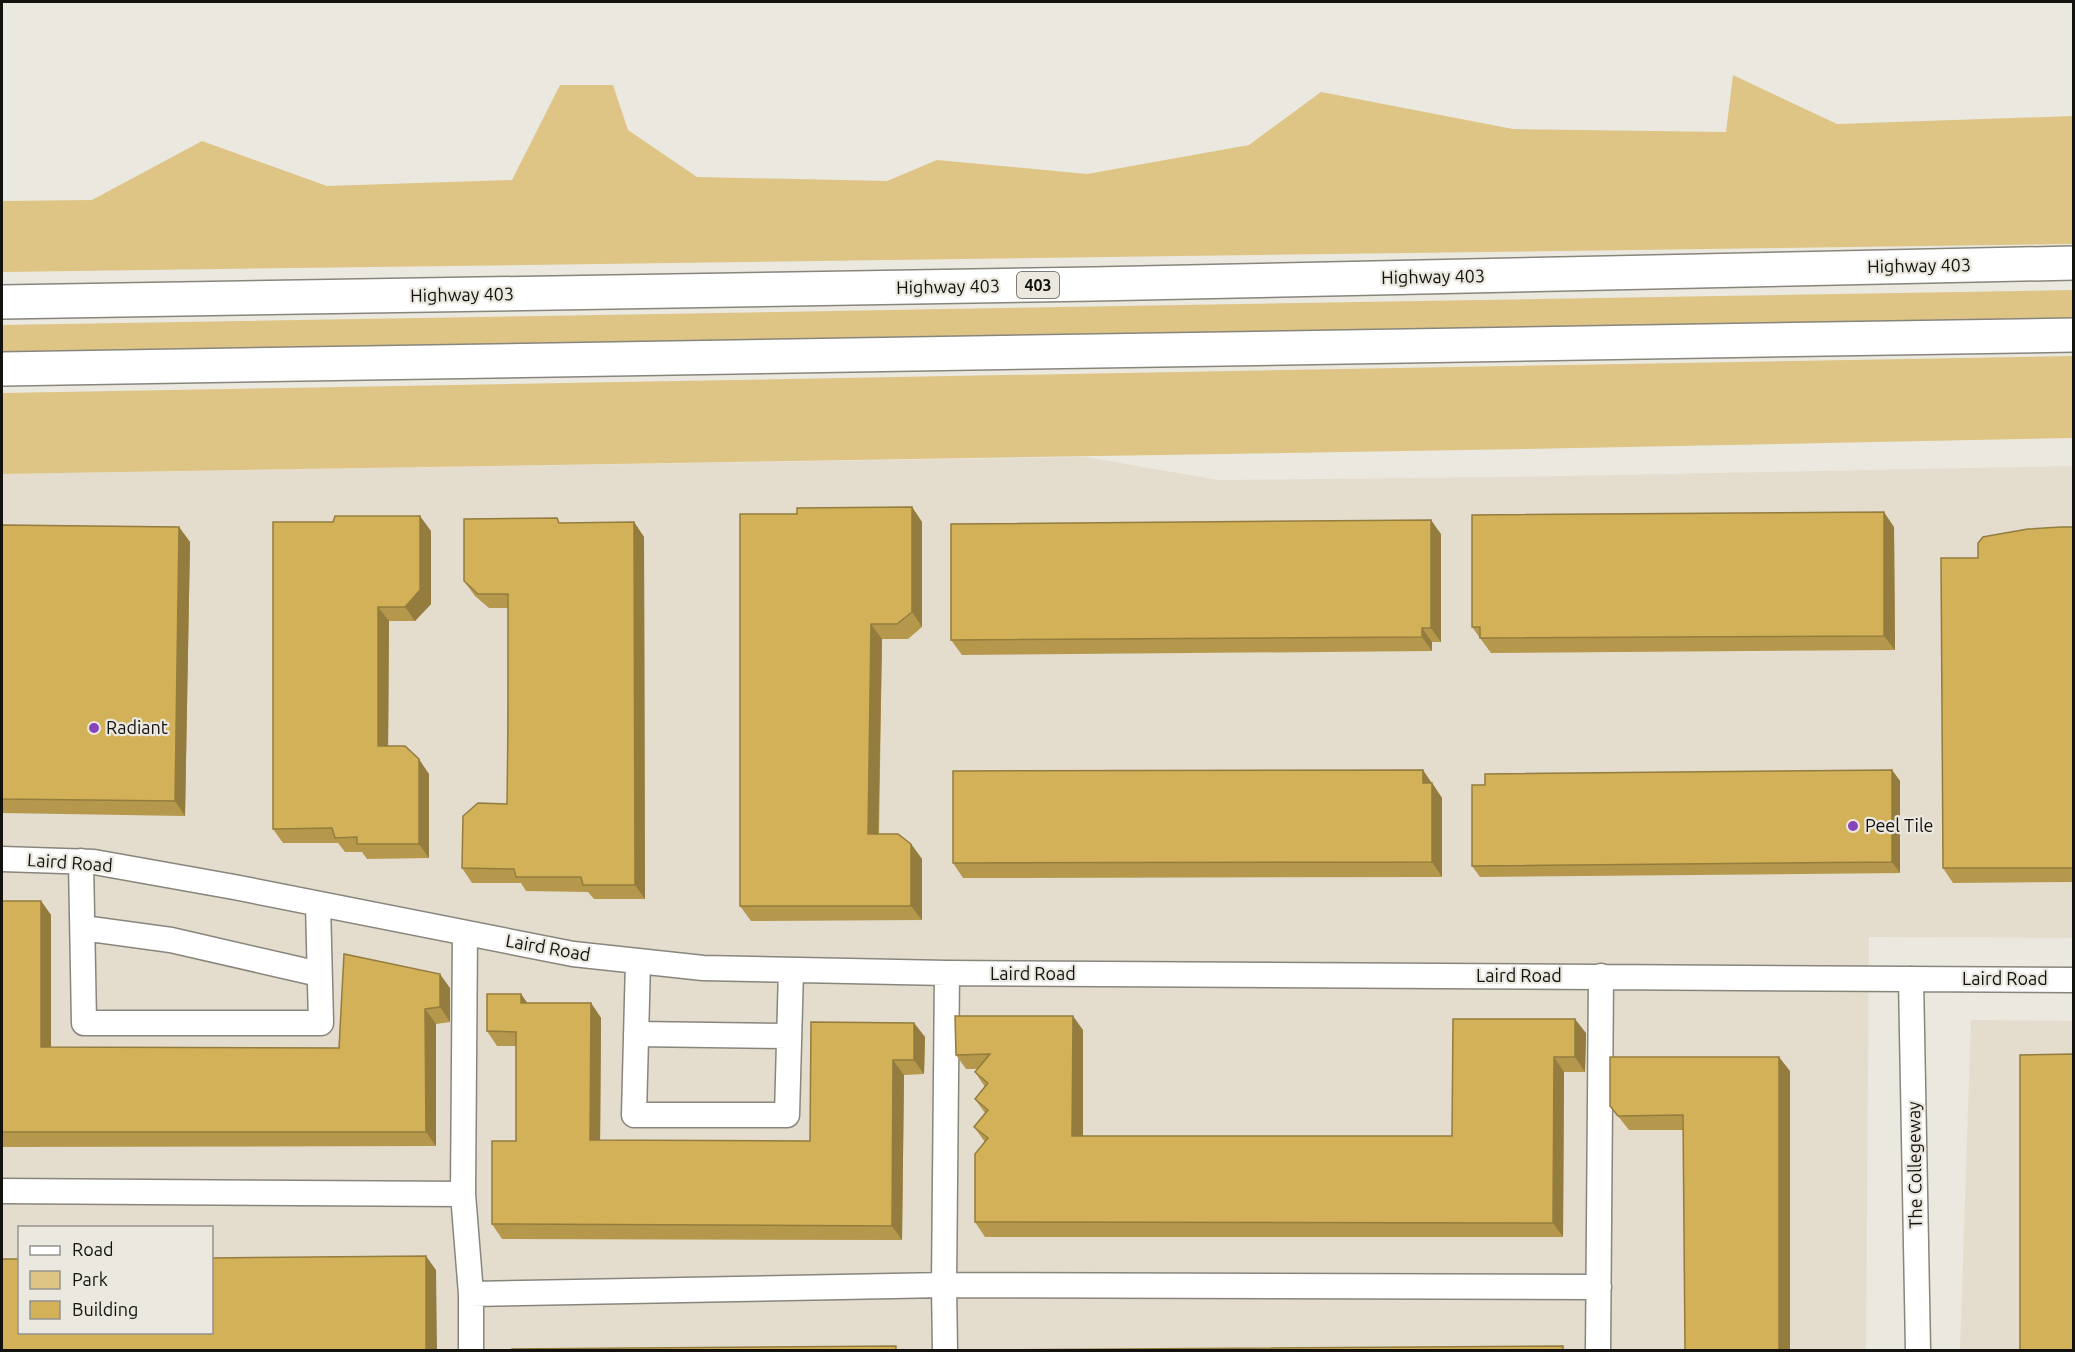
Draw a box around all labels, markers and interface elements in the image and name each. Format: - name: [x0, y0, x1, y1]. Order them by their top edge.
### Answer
- street label: Highway 403: [1867, 254, 1971, 276]
- street label: Highway 403: [1381, 265, 1485, 287]
- road number: 403: [1017, 272, 1059, 298]
- street label: Highway 403: [896, 275, 1000, 297]
- street label: Highway 403: [410, 283, 514, 305]
- place label: Radiant: [106, 717, 168, 737]
- marker: Radiant: [87, 721, 101, 735]
- place label: Peel Tile: [1865, 815, 1934, 835]
- marker: Peel Tile: [1846, 819, 1860, 833]
- street label: Laird Road: [27, 849, 114, 875]
- street label: Laird Road: [504, 930, 592, 964]
- street label: Laird Road: [990, 963, 1076, 983]
- street label: Laird Road: [1476, 965, 1562, 985]
- street label: Laird Road: [1962, 968, 2048, 988]
- street label: The Collegeway: [1903, 1101, 1925, 1229]
- legend: [18, 1226, 213, 1334]
- text: Road: [72, 1239, 114, 1259]
- text: Park: [72, 1269, 108, 1289]
- text: Building: [72, 1299, 138, 1319]

